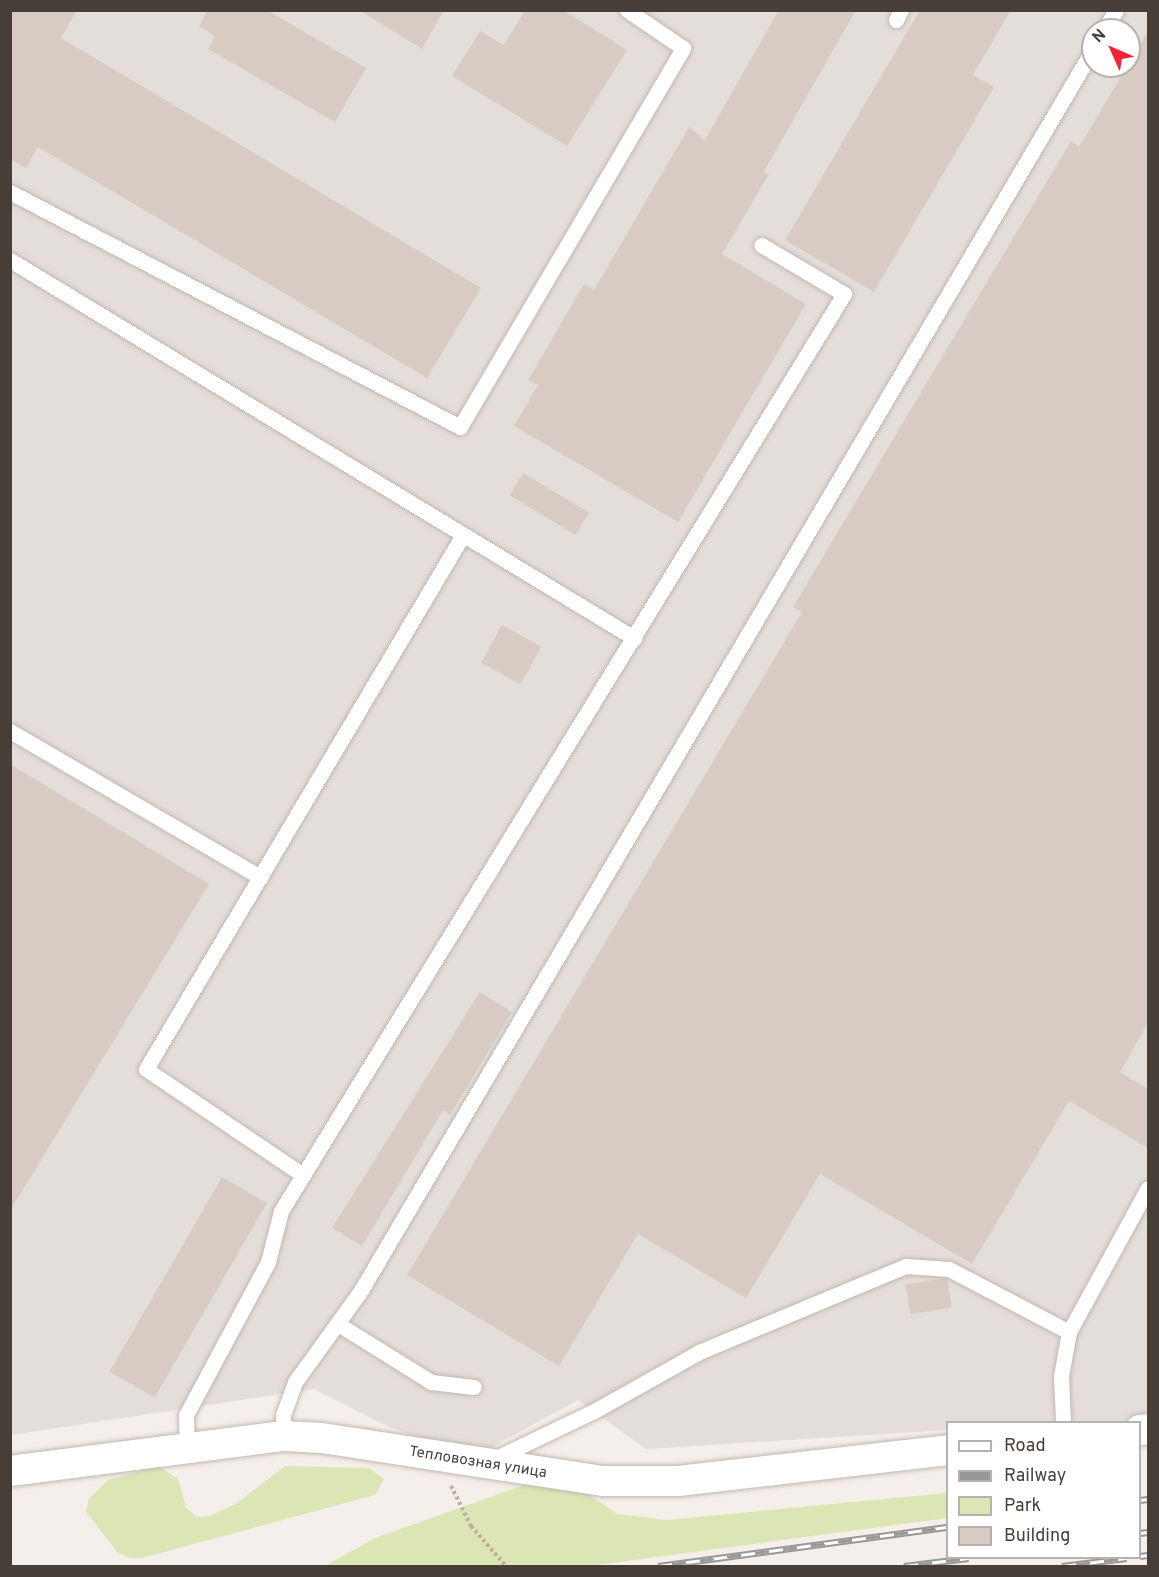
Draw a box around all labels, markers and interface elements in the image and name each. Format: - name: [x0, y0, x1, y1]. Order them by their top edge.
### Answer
- north arrow: [1081, 18, 1141, 78]
- text: N: [1089, 26, 1111, 48]
- legend: [946, 1421, 1141, 1559]
- text: Road: [1004, 1435, 1046, 1458]
- street label: Тепловозная улица: [408, 1443, 548, 1483]
- text: Railway: [1004, 1465, 1066, 1488]
- text: Park: [1004, 1495, 1041, 1518]
- text: Building: [1004, 1525, 1070, 1548]

